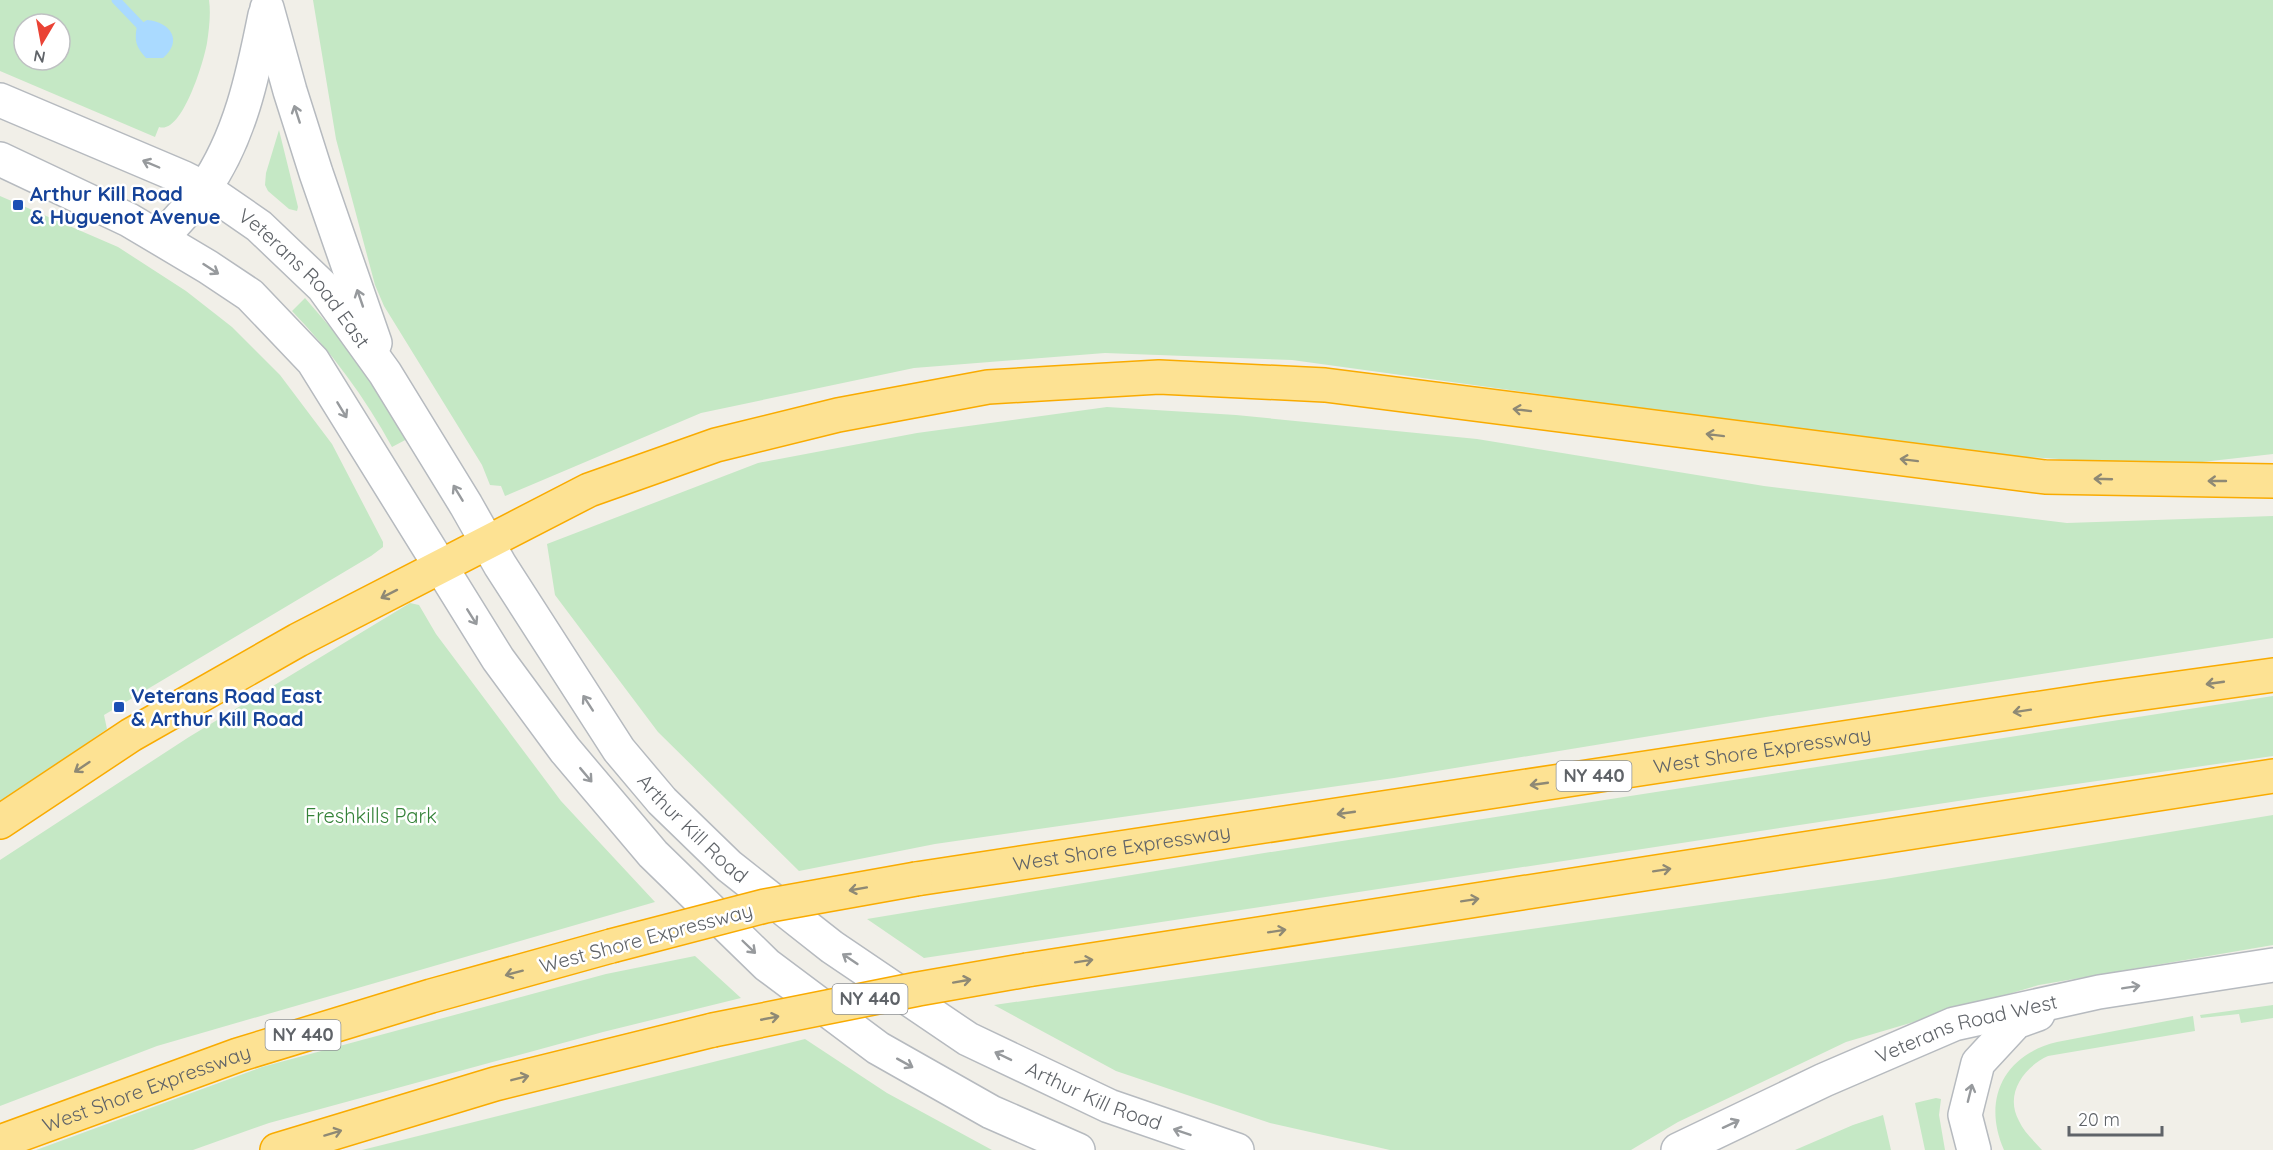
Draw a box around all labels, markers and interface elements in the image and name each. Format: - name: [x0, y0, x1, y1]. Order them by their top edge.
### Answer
- north arrow: [12, 12, 72, 72]
- text: N: [32, 46, 47, 68]
- one-way arrow: [291, 105, 302, 124]
- one-way arrow: [143, 158, 161, 169]
- place label: Arthur Kill Road & Huguenot Avenue: [30, 181, 221, 229]
- marker: Arthur Kill Road & Huguenot Avenue: [11, 198, 25, 212]
- street label: Veterans Road East: [234, 202, 376, 353]
- one-way arrow: [202, 263, 219, 275]
- one-way arrow: [354, 289, 365, 308]
- one-way arrow: [337, 401, 349, 418]
- one-way arrow: [1513, 405, 1532, 416]
- one-way arrow: [1706, 429, 1726, 440]
- one-way arrow: [1899, 454, 1919, 465]
- one-way arrow: [2093, 473, 2113, 485]
- one-way arrow: [2208, 475, 2228, 487]
- one-way arrow: [452, 485, 464, 502]
- one-way arrow: [381, 589, 399, 600]
- one-way arrow: [467, 608, 479, 625]
- one-way arrow: [2206, 678, 2225, 689]
- place label: Veterans Road East & Arthur Kill Road: [131, 683, 323, 731]
- one-way arrow: [582, 695, 594, 712]
- marker: Veterans Road East & Arthur Kill Road: [112, 700, 126, 714]
- one-way arrow: [2013, 705, 2032, 716]
- street label: West Shore Expressway: [1652, 721, 1873, 779]
- one-way arrow: [74, 761, 91, 774]
- road number: NY 440: [1556, 761, 1632, 791]
- one-way arrow: [579, 767, 593, 782]
- street label: Arthur Kill Road: [632, 768, 753, 888]
- one-way arrow: [1529, 779, 1549, 790]
- park label: Freshkills Park: [305, 803, 437, 828]
- one-way arrow: [1336, 807, 1356, 818]
- street label: West Shore Expressway: [1011, 818, 1232, 876]
- one-way arrow: [1652, 865, 1672, 876]
- one-way arrow: [849, 884, 868, 895]
- one-way arrow: [1459, 895, 1479, 906]
- street label: West Shore Expressway: [537, 897, 755, 978]
- one-way arrow: [1267, 925, 1286, 936]
- one-way arrow: [741, 940, 756, 955]
- one-way arrow: [842, 953, 858, 965]
- one-way arrow: [1074, 955, 1094, 966]
- one-way arrow: [505, 968, 524, 979]
- one-way arrow: [951, 976, 971, 987]
- one-way arrow: [2121, 981, 2140, 992]
- road number: NY 440: [832, 984, 908, 1014]
- street label: Veterans Road West: [1871, 989, 2060, 1068]
- one-way arrow: [760, 1012, 780, 1023]
- road number: NY 440: [266, 1020, 340, 1050]
- street label: West Shore Expressway: [39, 1039, 254, 1137]
- one-way arrow: [994, 1049, 1012, 1061]
- street label: Arthur Kill Road: [1022, 1055, 1165, 1135]
- one-way arrow: [896, 1057, 913, 1069]
- one-way arrow: [510, 1072, 529, 1084]
- one-way arrow: [1965, 1084, 1977, 1103]
- scale bar: [2069, 1099, 2162, 1137]
- text: 20 m: [2078, 1108, 2120, 1131]
- one-way arrow: [1721, 1118, 1739, 1130]
- one-way arrow: [1173, 1126, 1192, 1137]
- one-way arrow: [323, 1127, 342, 1138]

